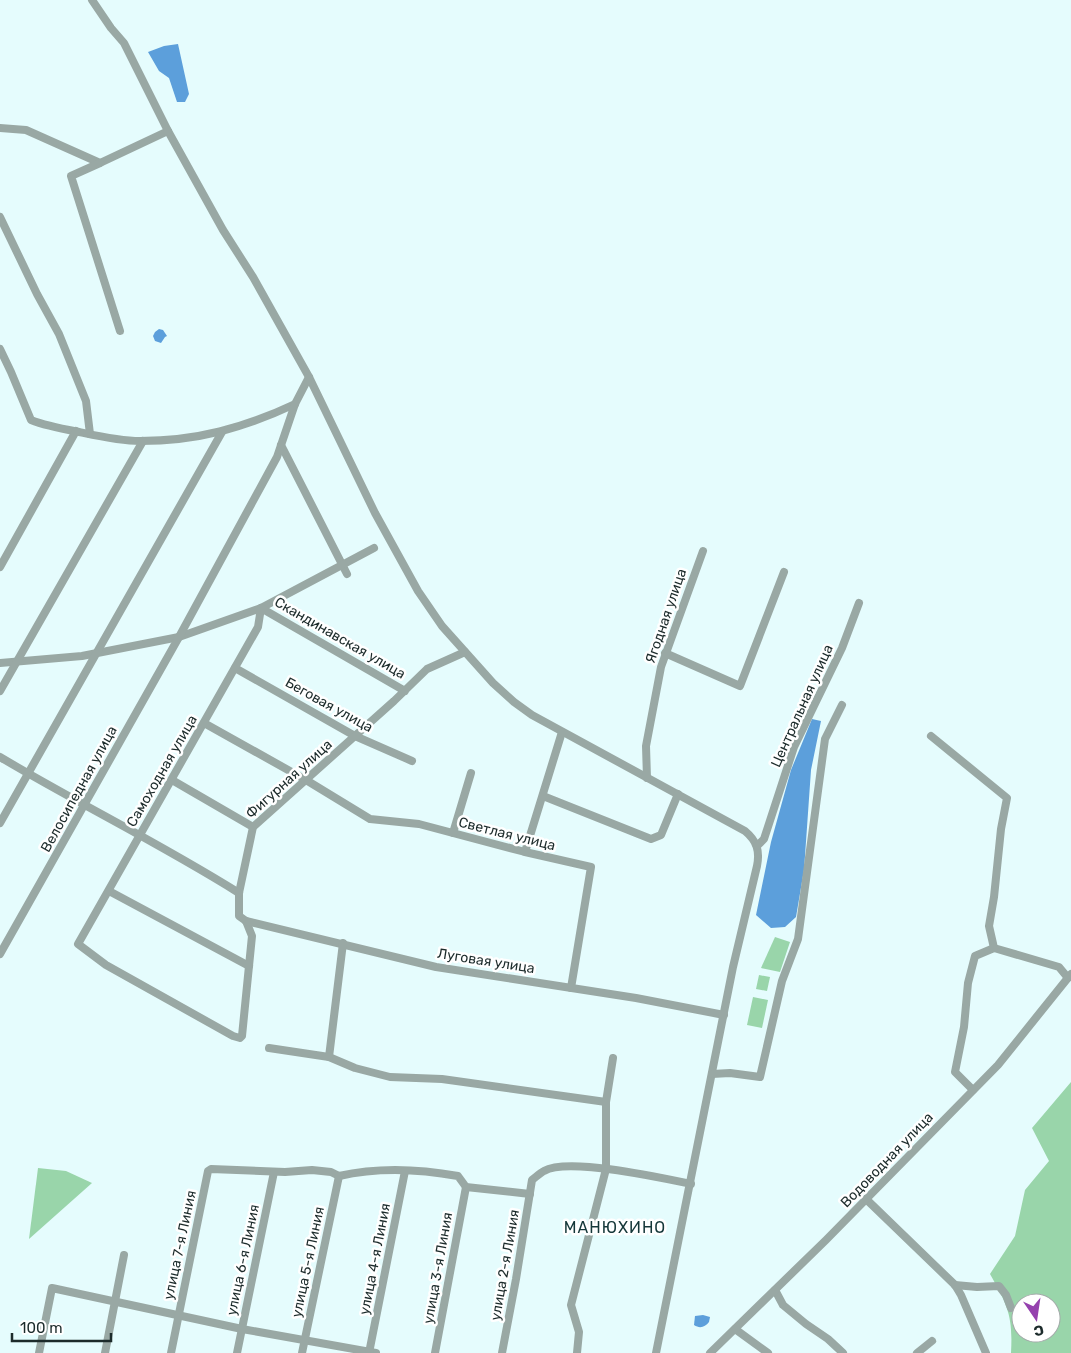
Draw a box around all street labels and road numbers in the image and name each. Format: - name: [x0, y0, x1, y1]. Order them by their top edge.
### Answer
- street label: Ягодная улица: [642, 566, 690, 666]
- street label: Скандинавская улица: [271, 594, 409, 682]
- street label: Центральная улица: [767, 642, 837, 770]
- street label: Беговая улица: [282, 674, 376, 736]
- street label: Самоходная улица: [123, 712, 201, 830]
- street label: Велосипедная улица: [37, 723, 121, 855]
- street label: Фигурная улица: [242, 736, 336, 822]
- street label: Светлая улица: [457, 814, 557, 854]
- street label: Луговая улица: [436, 945, 536, 977]
- street label: Водоводная улица: [837, 1109, 937, 1211]
- street label: улица 7-я Линия: [160, 1189, 200, 1301]
- street label: улица 4-я Линия: [356, 1202, 394, 1316]
- street label: улица 6-я Линия: [223, 1203, 263, 1317]
- street label: улица 5-я Линия: [288, 1205, 328, 1319]
- street label: улица 2-я Линия: [487, 1208, 523, 1322]
- street label: улица 3-я Линия: [420, 1211, 456, 1325]

